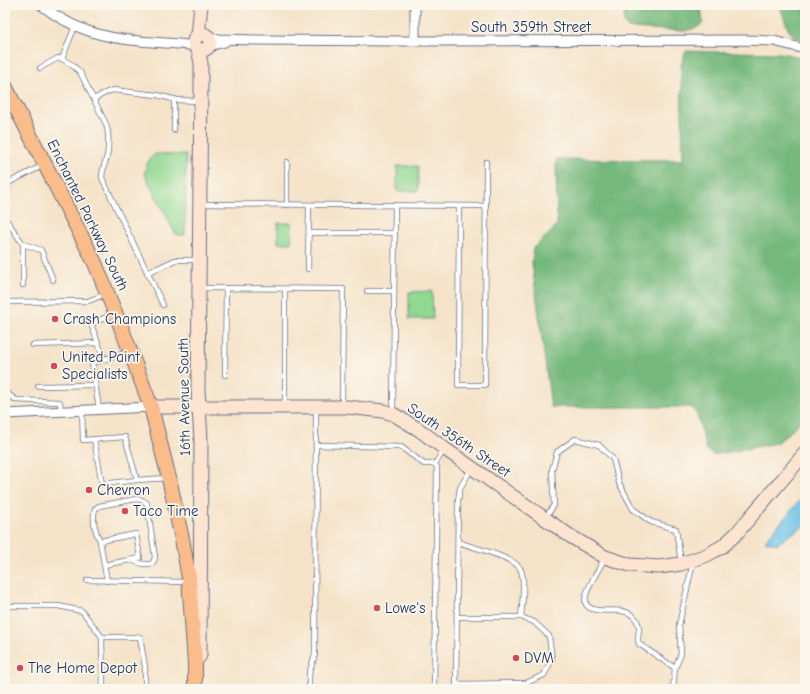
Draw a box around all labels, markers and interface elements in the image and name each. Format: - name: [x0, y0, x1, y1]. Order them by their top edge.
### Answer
- street label: South 359th Street: [471, 18, 592, 36]
- street label: Enchanted Parkway South: [44, 136, 132, 294]
- place label: Crash Champions: [63, 310, 176, 328]
- marker: Crash Champions: [50, 314, 60, 324]
- street label: 16th Avenue South: [174, 338, 194, 456]
- place label: United Paint Specialists: [62, 348, 141, 383]
- marker: United Paint Specialists: [49, 361, 59, 371]
- street label: South 356th Street: [404, 399, 514, 481]
- place label: Chevron: [97, 481, 150, 499]
- marker: Chevron: [84, 485, 94, 495]
- place label: Taco Time: [133, 502, 199, 520]
- marker: Taco Time: [120, 506, 130, 516]
- place label: Lowe's: [385, 599, 425, 617]
- marker: Lowe's: [372, 603, 382, 613]
- place label: DVM: [524, 649, 554, 667]
- marker: DVM: [511, 653, 521, 663]
- place label: The Home Depot: [28, 659, 138, 677]
- marker: The Home Depot: [15, 663, 25, 673]

